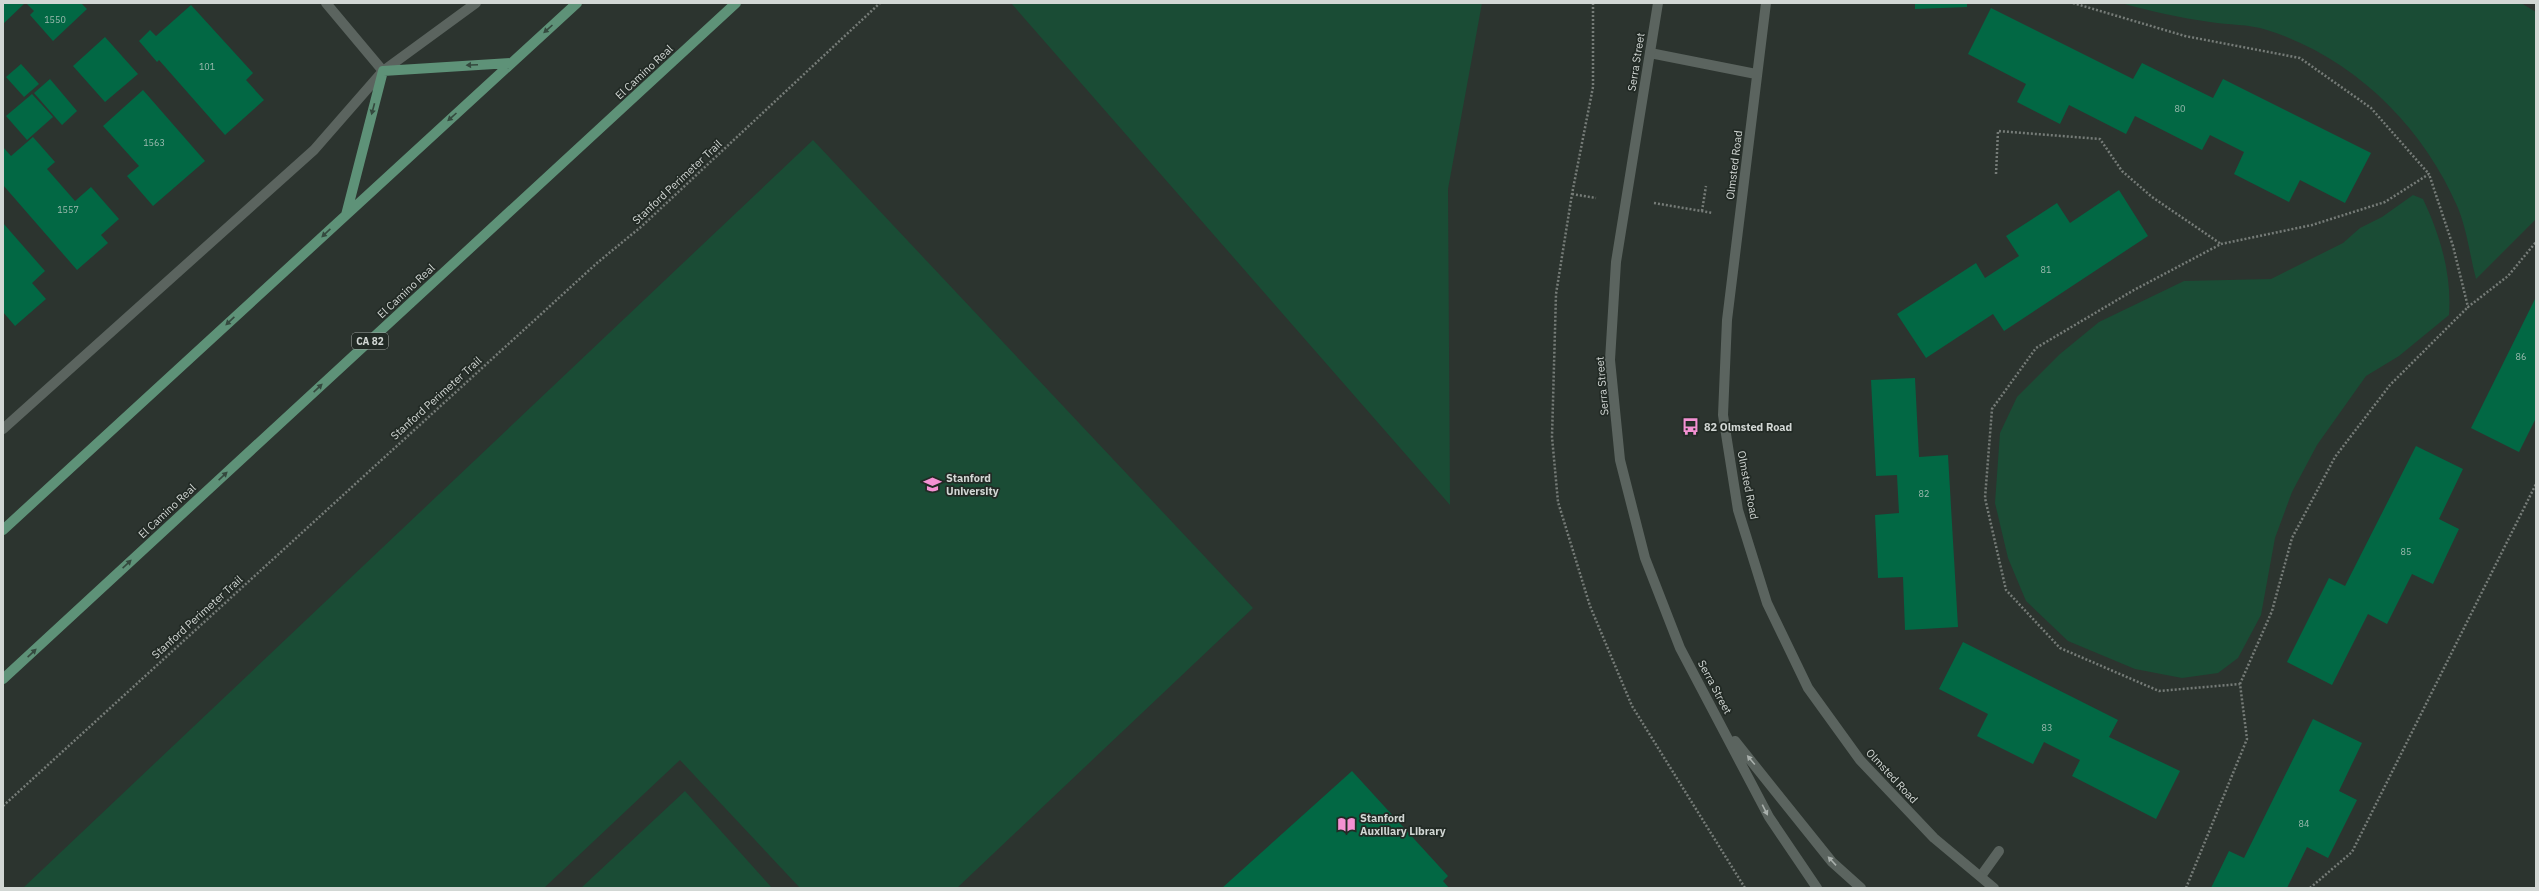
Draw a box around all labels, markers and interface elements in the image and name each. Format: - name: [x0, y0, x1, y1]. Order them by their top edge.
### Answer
- house number: 1550: [44, 14, 66, 25]
- one-way arrow: [543, 25, 554, 34]
- street label: Serra Street: [1624, 32, 1648, 92]
- street label: El Camino Real: [612, 42, 676, 102]
- house number: 101: [199, 61, 215, 72]
- one-way arrow: [466, 62, 478, 69]
- one-way arrow: [370, 102, 376, 115]
- house number: 80: [2175, 103, 2185, 114]
- one-way arrow: [448, 112, 457, 121]
- street label: Olmsted Road: [1723, 130, 1745, 200]
- house number: 1563: [143, 137, 165, 148]
- street label: Stanford Perimeter Trail: [629, 137, 725, 227]
- house number: 1557: [57, 204, 79, 215]
- one-way arrow: [321, 229, 331, 238]
- street label: El Camino Real: [374, 261, 438, 321]
- house number: 81: [2041, 264, 2051, 275]
- one-way arrow: [225, 317, 235, 326]
- road number: CA 82: [352, 333, 388, 349]
- house number: 86: [2516, 351, 2526, 362]
- street label: Stanford Perimeter Trail: [388, 353, 484, 443]
- street label: Serra Street: [1592, 356, 1612, 416]
- one-way arrow: [314, 384, 323, 393]
- bus stop icon: 82 Olmsted Road: [1681, 417, 1701, 437]
- place label: 82 Olmsted Road: [1704, 420, 1792, 434]
- street label: Olmsted Road: [1734, 449, 1762, 521]
- place label: Stanford University: [946, 471, 999, 498]
- one-way arrow: [218, 472, 228, 481]
- school or university icon: Stanford University: [923, 474, 943, 494]
- street label: El Camino Real: [135, 481, 199, 541]
- house number: 82: [1919, 488, 1929, 499]
- house number: 85: [2401, 546, 2411, 557]
- one-way arrow: [122, 560, 132, 569]
- street label: Stanford Perimeter Trail: [149, 572, 245, 662]
- one-way arrow: [27, 648, 37, 657]
- street label: Serra Street: [1695, 658, 1735, 716]
- house number: 83: [2042, 722, 2052, 733]
- street label: Olmsted Road: [1863, 746, 1921, 806]
- one-way arrow: [1746, 755, 1755, 766]
- one-way arrow: [1762, 804, 1769, 816]
- place label: Stanford Auxiliary Library: [1360, 811, 1446, 838]
- library icon: Stanford Auxiliary Library: [1337, 814, 1357, 834]
- house number: 84: [2299, 818, 2309, 829]
- one-way arrow: [1828, 856, 1837, 867]

